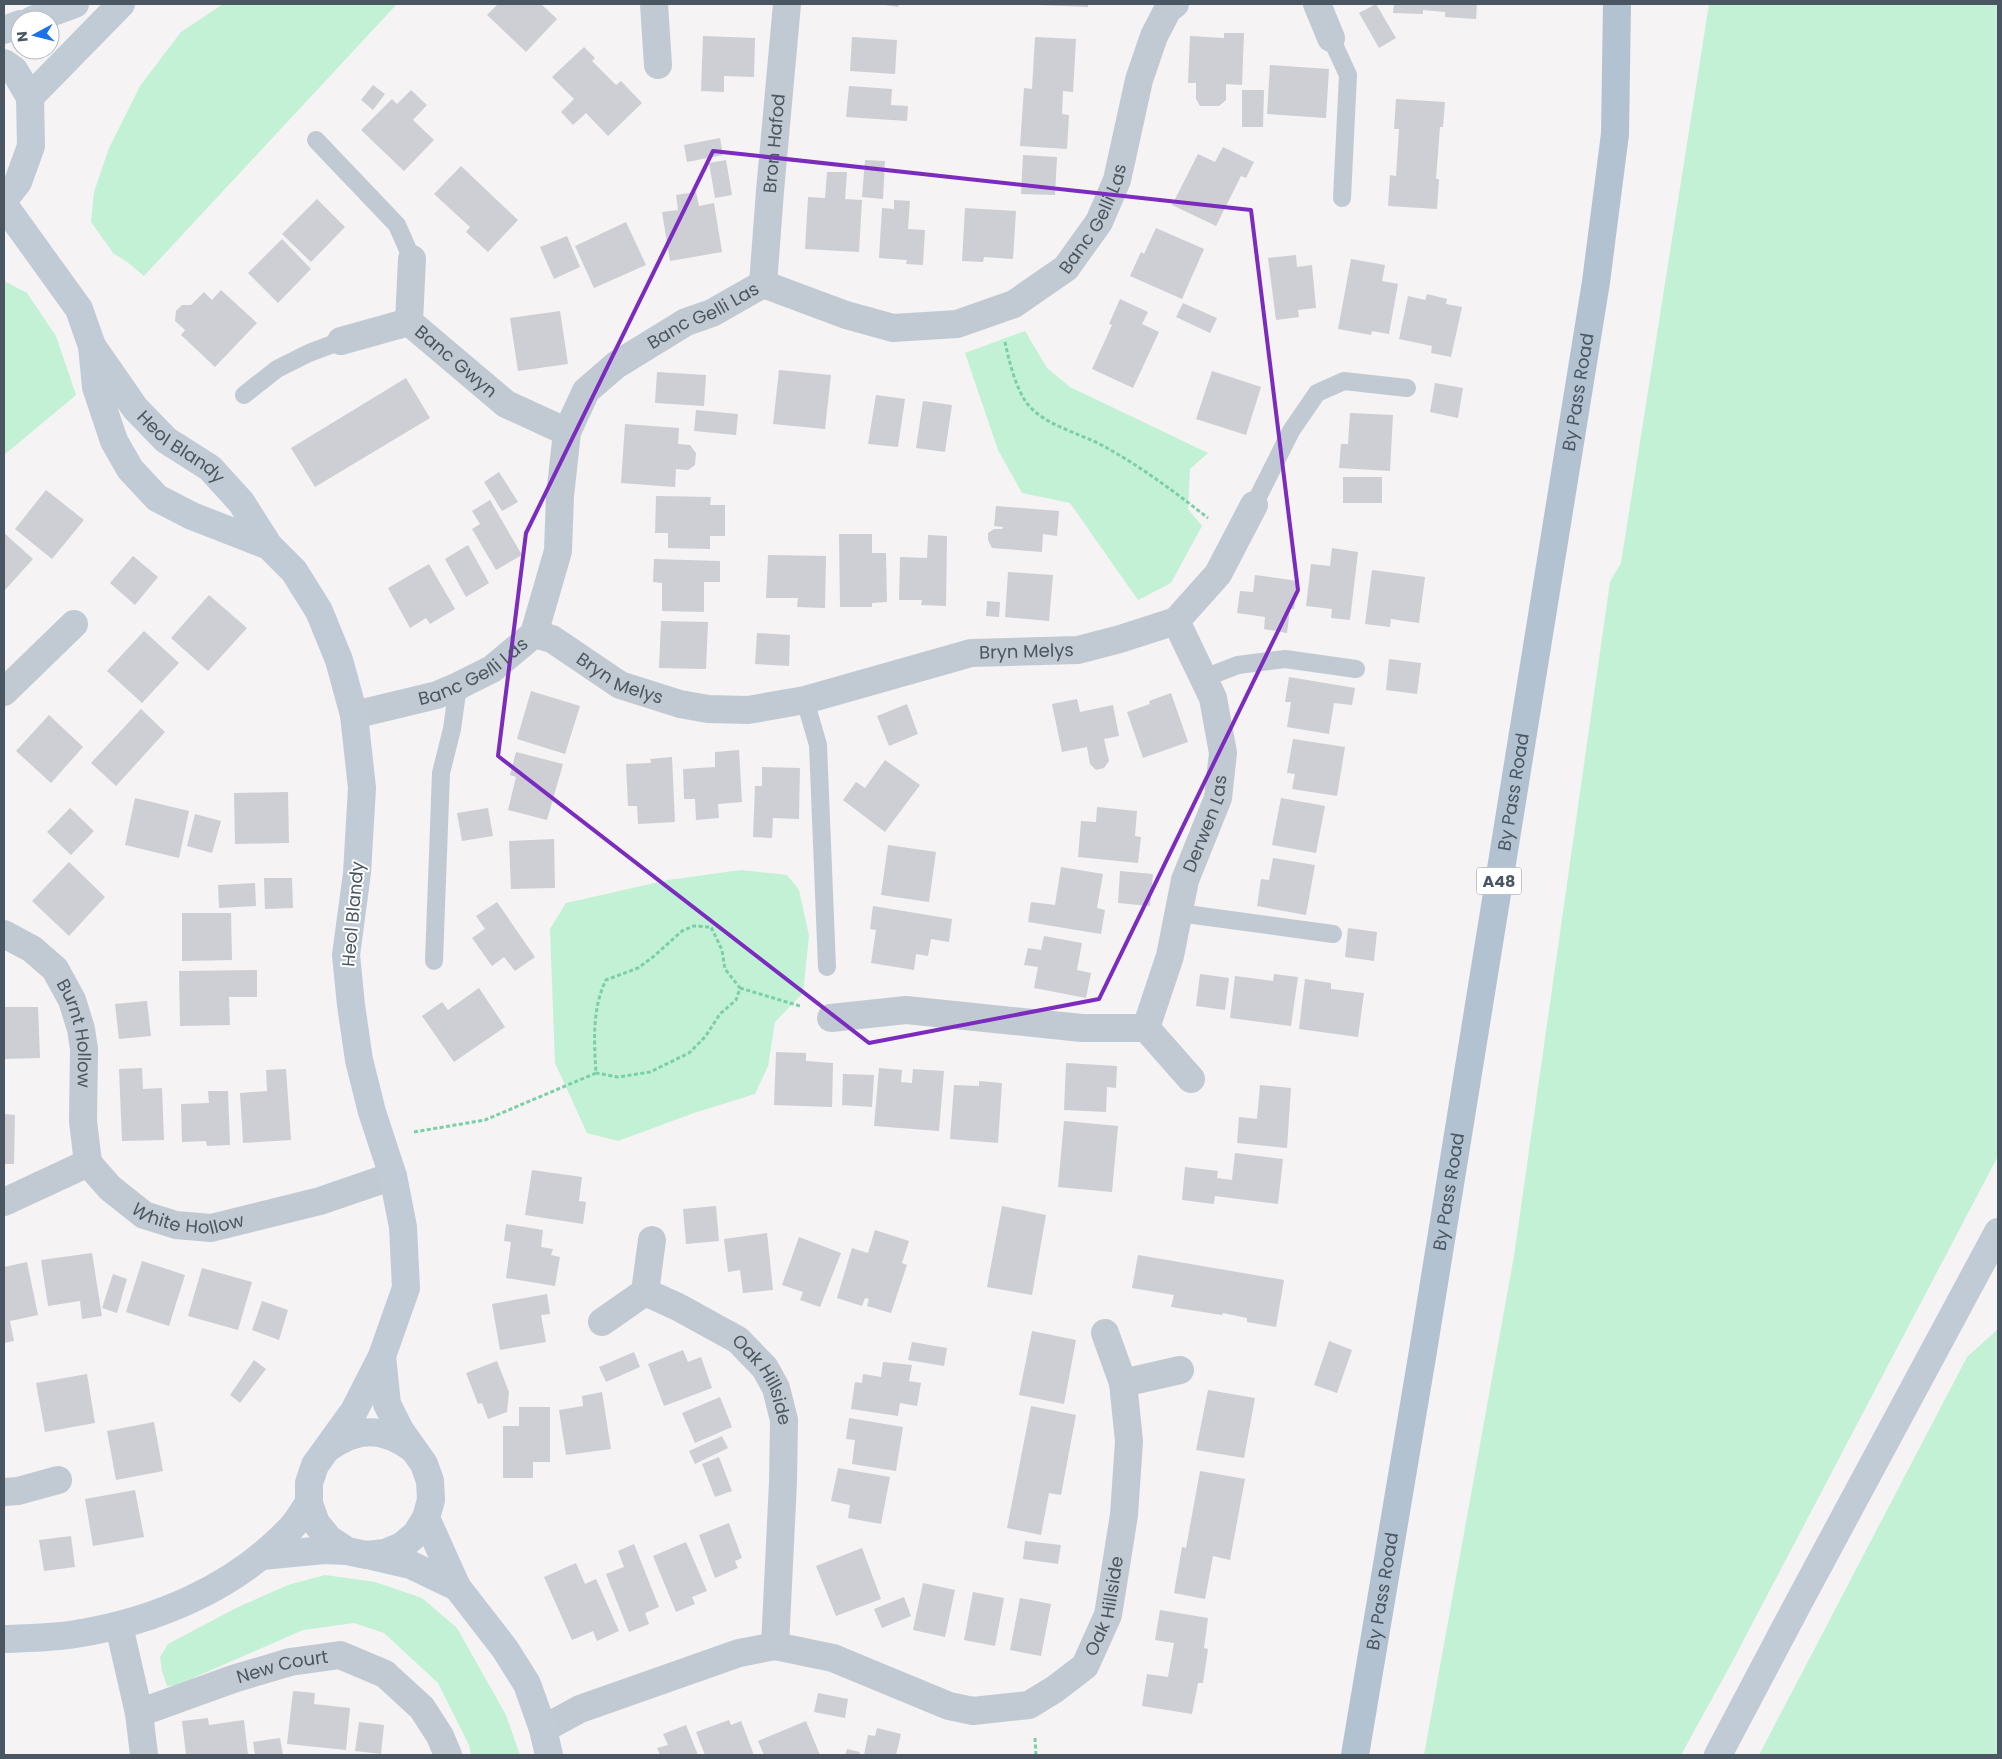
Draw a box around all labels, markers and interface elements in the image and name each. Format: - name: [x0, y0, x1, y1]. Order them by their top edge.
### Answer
- north arrow: [10, 10, 60, 60]
- text: N: [12, 30, 33, 43]
- street label: Bron Hafod: [757, 93, 791, 194]
- street label: Banc Gelli Las: [1053, 161, 1132, 279]
- street label: Banc Gelli Las: [642, 276, 763, 355]
- street label: Banc Gwyn: [410, 319, 503, 403]
- street label: By Pass Road: [1556, 331, 1600, 453]
- street label: Heol Blandy: [132, 404, 231, 489]
- street label: Banc Gelli Las: [416, 631, 533, 711]
- street label: Bryn Melys: [979, 637, 1074, 665]
- street label: Bryn Melys: [572, 646, 667, 710]
- street label: By Pass Road: [1491, 731, 1535, 853]
- street label: Derwen Las: [1176, 774, 1232, 876]
- street label: Heol Blandy: [335, 860, 370, 968]
- road number: A48: [1476, 868, 1522, 894]
- street label: Burnt Hollow: [51, 974, 97, 1088]
- street label: By Pass Road: [1426, 1131, 1470, 1252]
- street label: White Hollow: [126, 1197, 247, 1240]
- street label: Oak Hillside: [727, 1328, 798, 1428]
- street label: By Pass Road: [1360, 1530, 1404, 1652]
- street label: Oak Hillside: [1078, 1554, 1129, 1660]
- street label: New Court: [233, 1644, 330, 1689]

